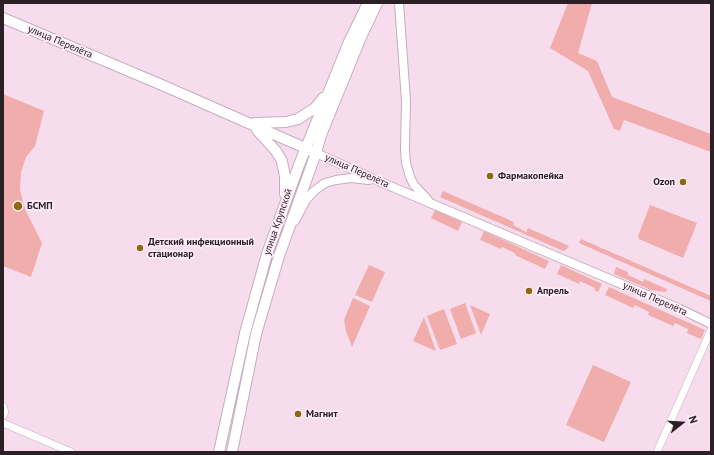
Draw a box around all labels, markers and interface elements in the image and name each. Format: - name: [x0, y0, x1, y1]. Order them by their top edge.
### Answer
- street label: улица Перелёта: [26, 23, 94, 61]
- street label: улица Перелёта: [323, 151, 391, 191]
- place label: Фармакопейка: [498, 170, 564, 182]
- marker: Фармакопейка: [485, 171, 495, 181]
- place label: Ozon: [653, 176, 675, 188]
- marker: Ozon: [678, 177, 688, 187]
- street label: улица Крупской: [261, 187, 295, 257]
- marker: БСМП: [12, 200, 24, 212]
- place label: БСМП: [27, 200, 53, 212]
- place label: Детский инфекционный стационар: [148, 236, 254, 260]
- marker: Детский инфекционный стационар: [135, 243, 145, 253]
- street label: улица Перелёта: [621, 279, 689, 319]
- place label: Апрель: [537, 285, 569, 297]
- marker: Апрель: [524, 286, 534, 296]
- north arrow: [662, 403, 702, 443]
- place label: Магнит: [306, 408, 338, 420]
- marker: Магнит: [293, 409, 303, 419]
- text: N: [686, 414, 701, 425]

